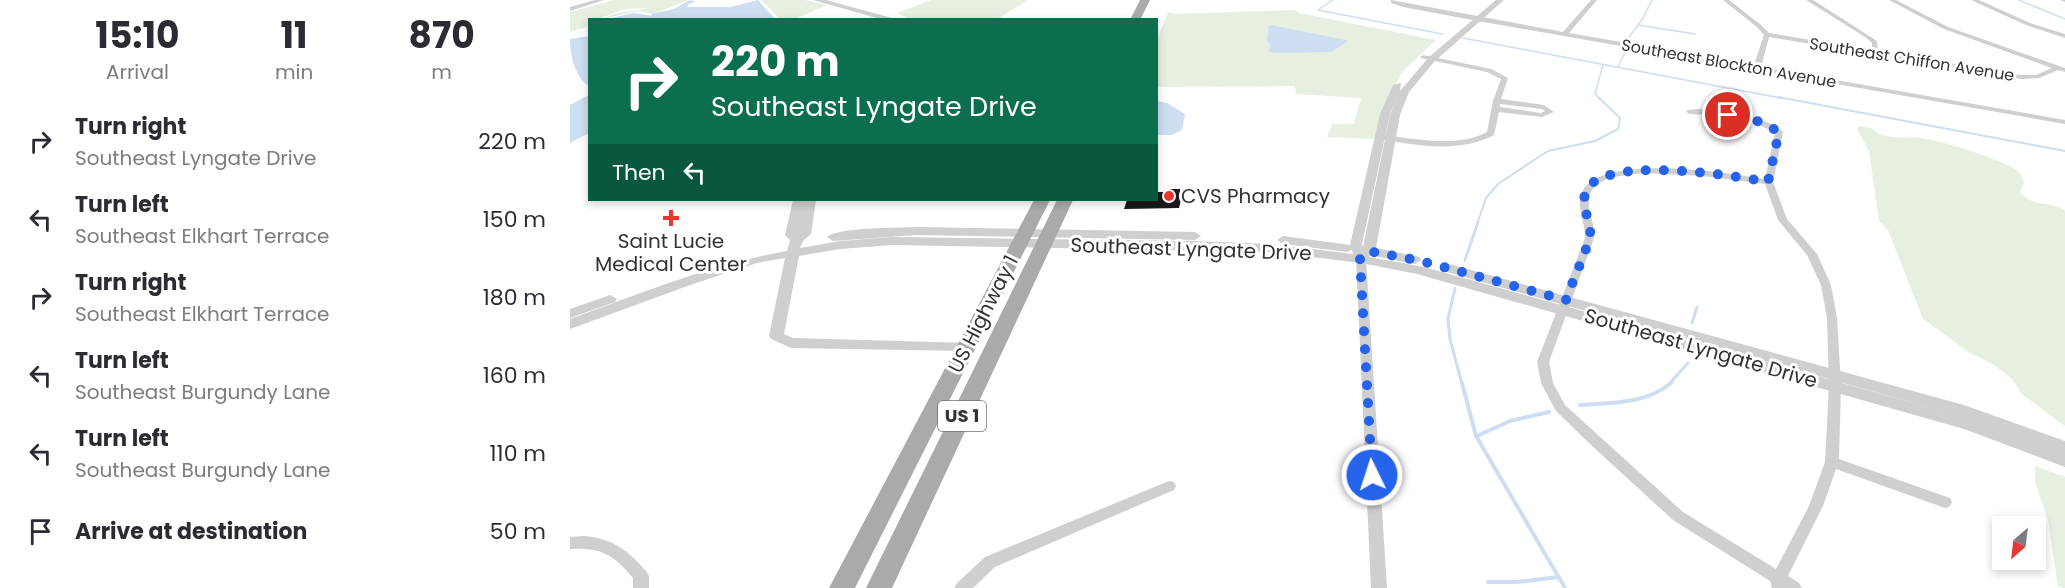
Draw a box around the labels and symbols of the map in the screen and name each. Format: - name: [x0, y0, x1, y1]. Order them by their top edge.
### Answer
- street label: Southeast Chiffon Avenue: [1808, 32, 2016, 87]
- street label: Southeast Blockton Avenue: [1620, 33, 1838, 94]
- pin: [1702, 89, 1753, 140]
- place label: CVS Pharmacy: [1181, 182, 1330, 210]
- marker: CVS Pharmacy: [1162, 189, 1176, 203]
- marker: Saint Lucie Medical Center: [662, 209, 680, 227]
- place label: Saint Lucie Medical Center: [595, 227, 747, 278]
- street label: Southeast Lyngate Drive: [1070, 231, 1312, 267]
- street label: US Highway 1: [941, 250, 1025, 378]
- street label: Southeast Lyngate Drive: [1581, 301, 1821, 395]
- road number: US 1: [938, 401, 986, 431]
- position arrow: [1340, 443, 1404, 507]
- north arrow: [1992, 516, 2046, 570]

